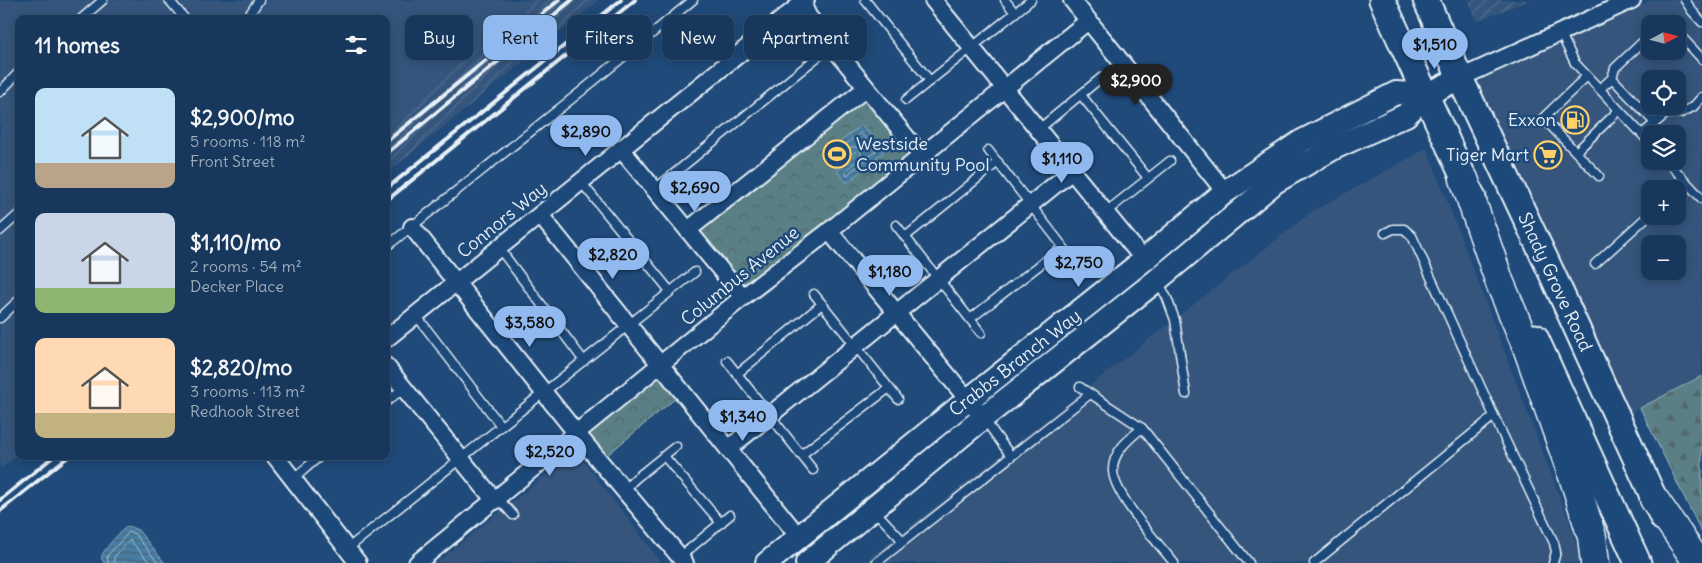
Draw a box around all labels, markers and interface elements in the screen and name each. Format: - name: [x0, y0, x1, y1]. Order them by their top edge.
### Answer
- chip: Buy: [405, 15, 473, 60]
- chip: Rent: [483, 15, 557, 60]
- chip: Filters: [567, 15, 652, 60]
- chip: New: [662, 15, 734, 60]
- chip: Apartment: [744, 15, 867, 60]
- north arrow: [1641, 15, 1686, 60]
- map controls: [1641, 15, 1686, 280]
- pin: $1,510: [1394, 28, 1476, 70]
- icon: filters: [342, 31, 370, 59]
- text: 11 homes: [35, 32, 120, 59]
- text: $1,510: [1413, 34, 1457, 54]
- pin: $2,900: [1095, 64, 1177, 106]
- text: $2,900: [1110, 70, 1162, 90]
- button: locate: [1641, 70, 1686, 115]
- text: $2,900/mo: [190, 104, 295, 131]
- fuel station icon: Exxon: [1560, 105, 1590, 135]
- icon: home: [75, 108, 135, 168]
- place label: Exxon: [1508, 108, 1556, 131]
- pin: $2,890: [545, 114, 627, 157]
- text: $2,890: [561, 121, 611, 141]
- button: layers: [1641, 125, 1686, 170]
- text: 5 rooms · 118 m²: [190, 131, 306, 151]
- place label: Westside Community Pool: [856, 132, 990, 176]
- sports icon: Westside Community Pool: [822, 139, 852, 169]
- supermarket icon: Tiger Mart: [1533, 140, 1563, 170]
- pin: $1,110: [1021, 142, 1103, 184]
- place label: Tiger Mart: [1446, 143, 1529, 166]
- text: $1,110: [1042, 148, 1082, 168]
- text: Front Street: [190, 151, 275, 171]
- pin: $2,690: [654, 170, 736, 213]
- street label: Connors Way: [452, 176, 551, 263]
- text: $2,690: [670, 177, 720, 197]
- button: +: [1641, 180, 1686, 225]
- street label: Shady Grove Road: [1513, 209, 1598, 355]
- street label: Columbus Avenue: [676, 221, 803, 330]
- text: $1,110/mo: [190, 229, 281, 256]
- icon: home: [75, 233, 135, 293]
- button: −: [1641, 235, 1686, 280]
- pin: $2,820: [572, 238, 654, 280]
- text: $2,820: [588, 244, 638, 264]
- pin: $2,750: [1038, 246, 1120, 288]
- text: $2,750: [1055, 252, 1103, 272]
- pin: $1,180: [849, 254, 931, 297]
- text: 2 rooms · 54 m²: [190, 256, 302, 276]
- text: $1,180: [868, 261, 912, 281]
- text: Decker Place: [190, 276, 284, 296]
- street label: Crabbs Branch Way: [944, 304, 1085, 421]
- pin: $3,580: [489, 306, 571, 348]
- text: $3,580: [505, 312, 555, 332]
- text: $2,820/mo: [190, 354, 292, 381]
- icon: home: [75, 358, 135, 418]
- text: 3 rooms · 113 m²: [190, 381, 305, 401]
- pin: $1,340: [702, 400, 784, 442]
- text: Redhook Street: [190, 401, 300, 421]
- text: $1,340: [719, 406, 767, 426]
- pin: $2,520: [509, 434, 591, 477]
- text: $2,520: [525, 441, 575, 461]

